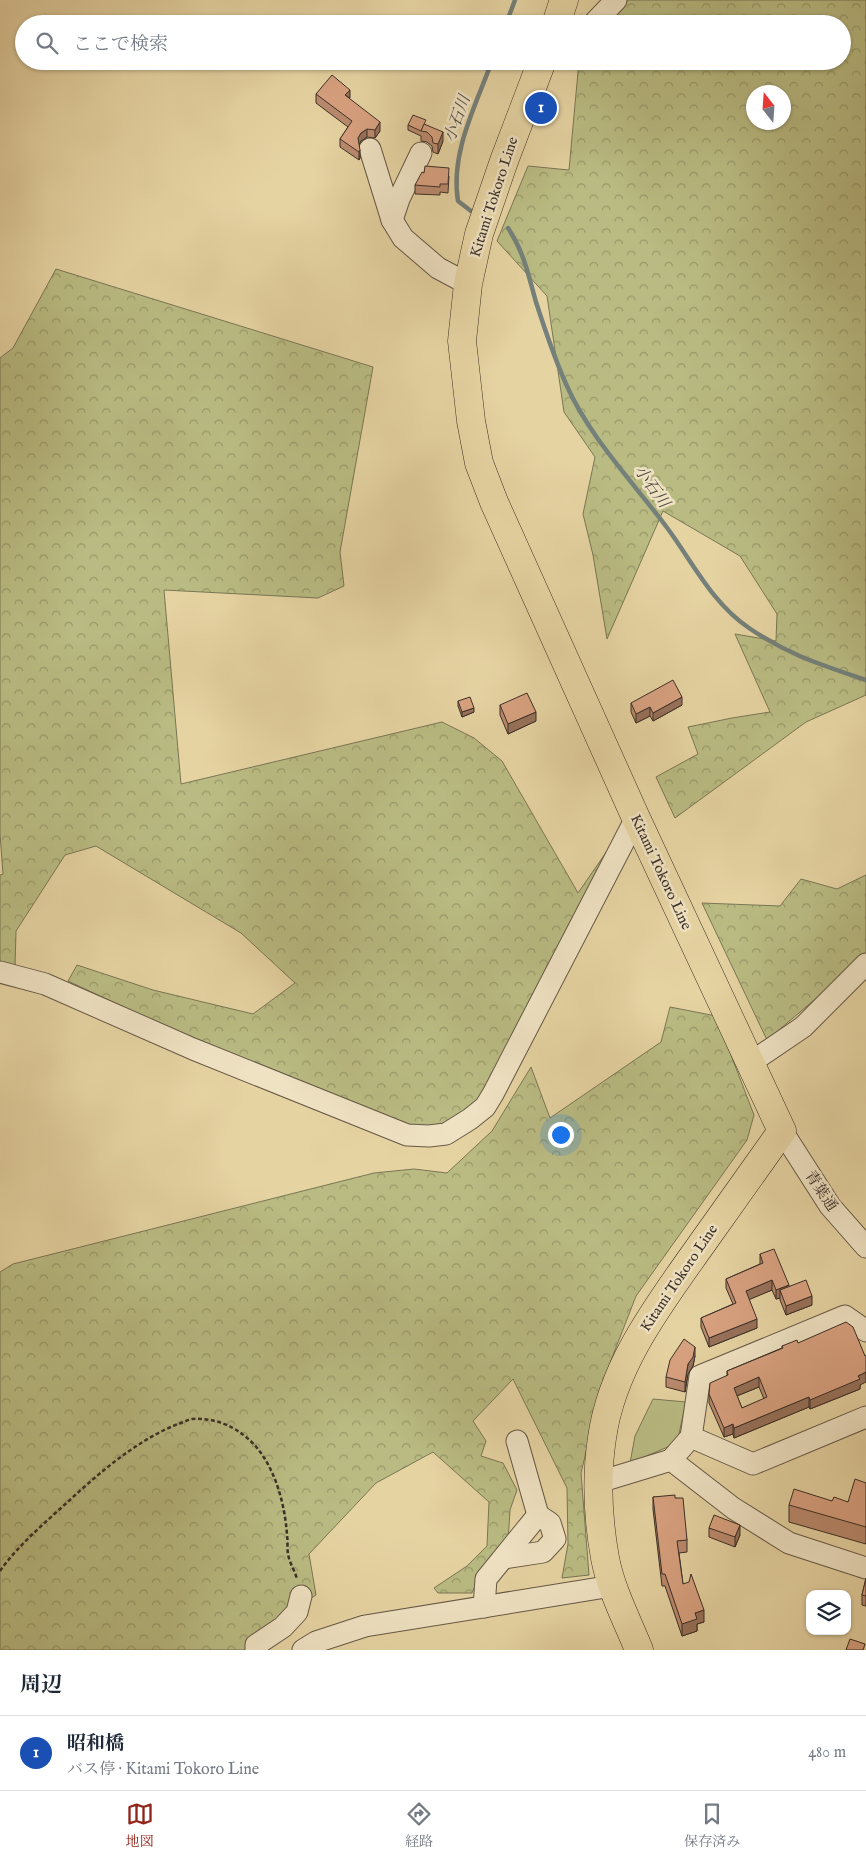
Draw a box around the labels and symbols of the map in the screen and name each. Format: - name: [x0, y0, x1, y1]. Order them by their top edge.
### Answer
- north arrow: [746, 85, 791, 130]
- pin: 1: [525, 89, 557, 127]
- water label: 小石川: [440, 91, 476, 145]
- street label: Kitami Tokoro Line: [466, 134, 522, 260]
- water label: 小石川: [629, 462, 674, 514]
- street label: Kitami Tokoro Line: [626, 811, 696, 933]
- your location: [548, 1122, 574, 1148]
- street label: 青葉通: [801, 1167, 841, 1215]
- street label: Kitami Tokoro Line: [636, 1221, 722, 1335]

